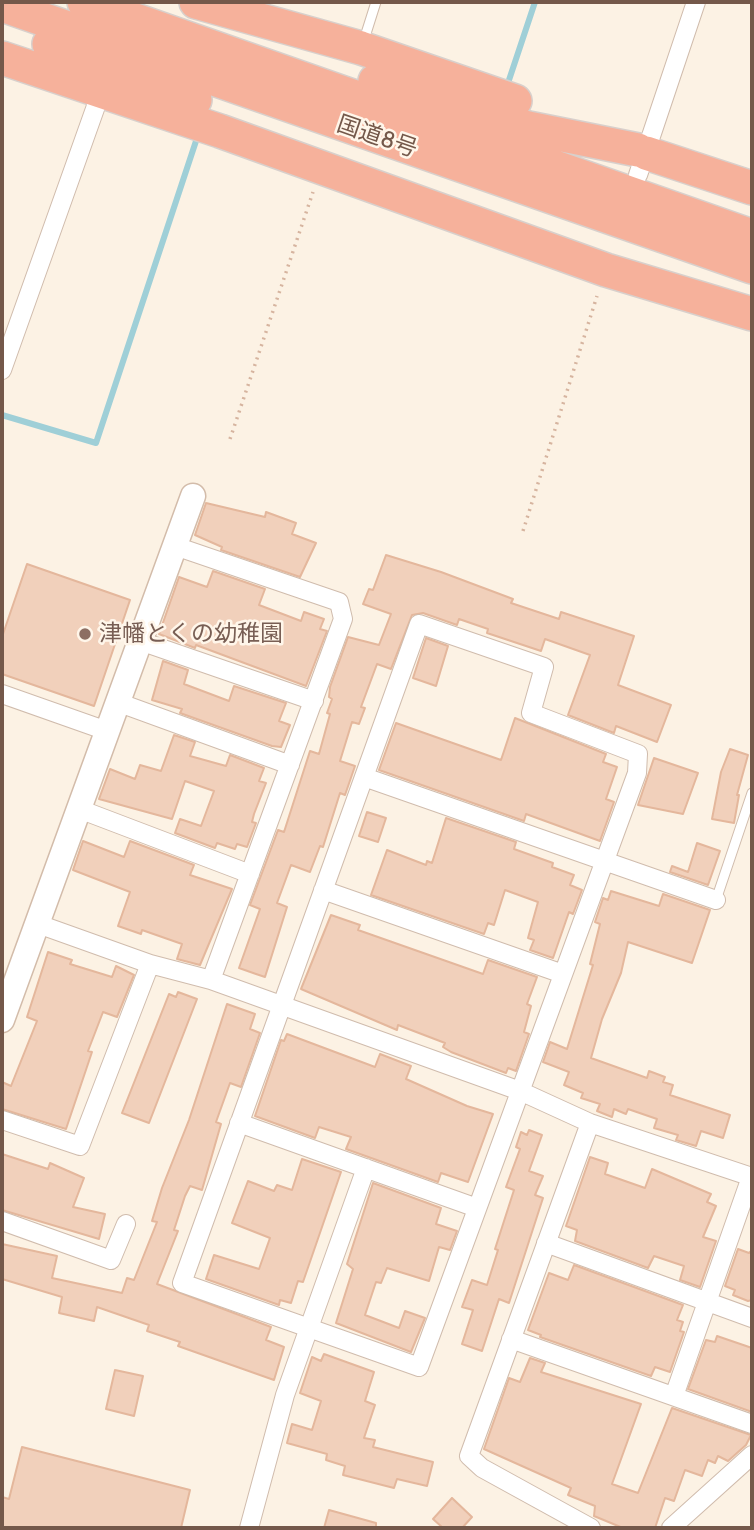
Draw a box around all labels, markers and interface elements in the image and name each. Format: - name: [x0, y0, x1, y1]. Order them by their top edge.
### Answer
- street label: 国道8号: [333, 110, 421, 164]
- place label: 津幡とくの幼稚園: [99, 620, 283, 648]
- marker: 津幡とくの幼稚園: [77, 626, 93, 642]

